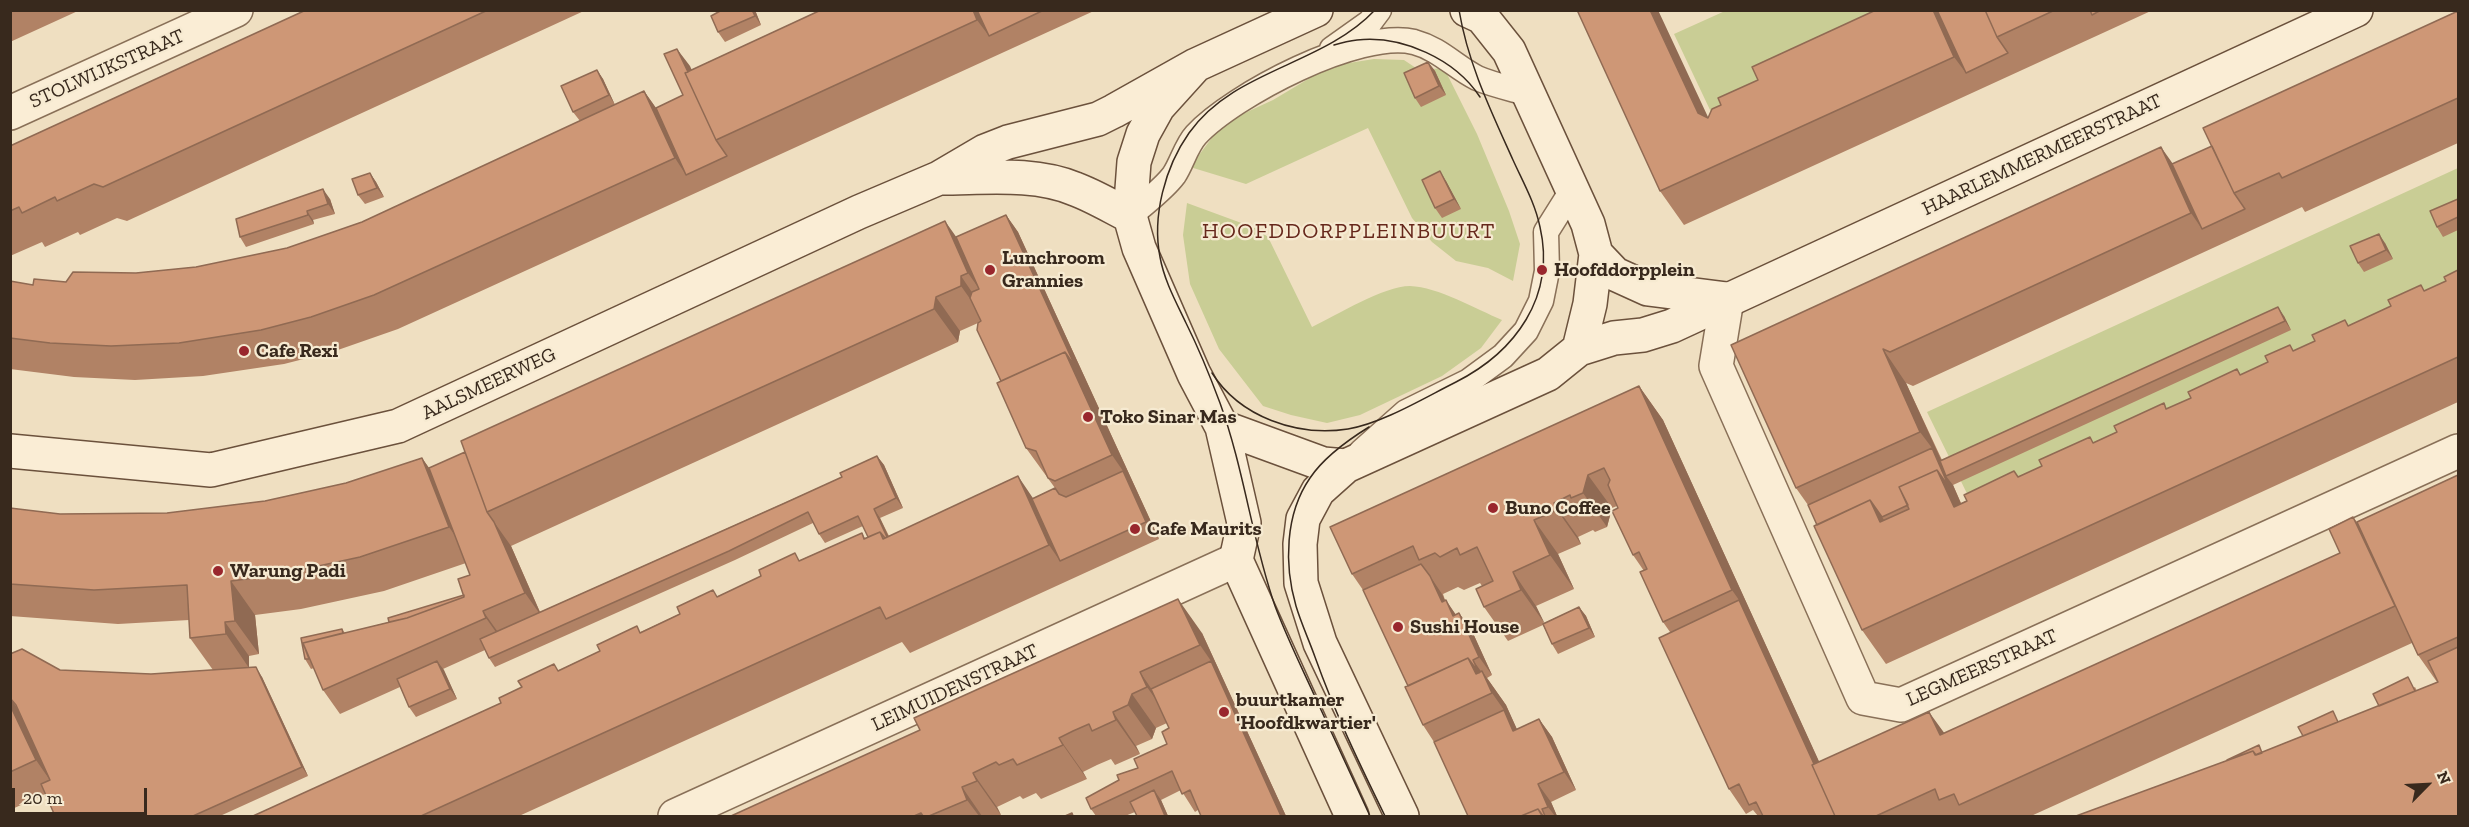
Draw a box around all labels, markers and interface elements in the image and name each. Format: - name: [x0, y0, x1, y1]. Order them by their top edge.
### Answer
- street label: STOLWIJKSTRAAT: [26, 24, 188, 114]
- street label: HAARLEMMERMEERSTRAAT: [1918, 89, 2166, 221]
- district label: HOOFDDORPPLEINBUURT: [1202, 219, 1496, 245]
- place label: Lunchroom Grannies: [1002, 246, 1105, 293]
- place label: Hoofddorpplein: [1554, 258, 1695, 282]
- marker: Lunchroom Grannies: [983, 263, 997, 277]
- marker: Hoofddorpplein: [1535, 263, 1549, 277]
- place label: Cafe Rexi: [256, 339, 338, 363]
- street label: AALSMEERWEG: [418, 343, 560, 425]
- marker: Cafe Rexi: [237, 344, 251, 358]
- place label: Toko Sinar Mas: [1100, 405, 1237, 429]
- marker: Toko Sinar Mas: [1081, 410, 1095, 424]
- place label: Buno Coffee: [1505, 496, 1611, 520]
- marker: Buno Coffee: [1486, 501, 1500, 515]
- place label: Cafe Maurits: [1147, 517, 1262, 541]
- marker: Cafe Maurits: [1128, 522, 1142, 536]
- place label: Warung Padi: [230, 559, 346, 583]
- marker: Warung Padi: [211, 564, 225, 578]
- place label: Sushi House: [1410, 615, 1519, 639]
- marker: Sushi House: [1391, 620, 1405, 634]
- street label: LEGMEERSTRAAT: [1903, 624, 2061, 712]
- street label: LEIMUIDENSTRAAT: [868, 639, 1042, 737]
- place label: buurtkamer 'Hoofdkwartier': [1236, 688, 1376, 735]
- marker: buurtkamer 'Hoofdkwartier': [1217, 705, 1231, 719]
- north arrow: [2397, 755, 2457, 815]
- text: N: [2433, 768, 2455, 787]
- scale bar: [15, 776, 150, 814]
- text: 20 m: [23, 787, 62, 809]

